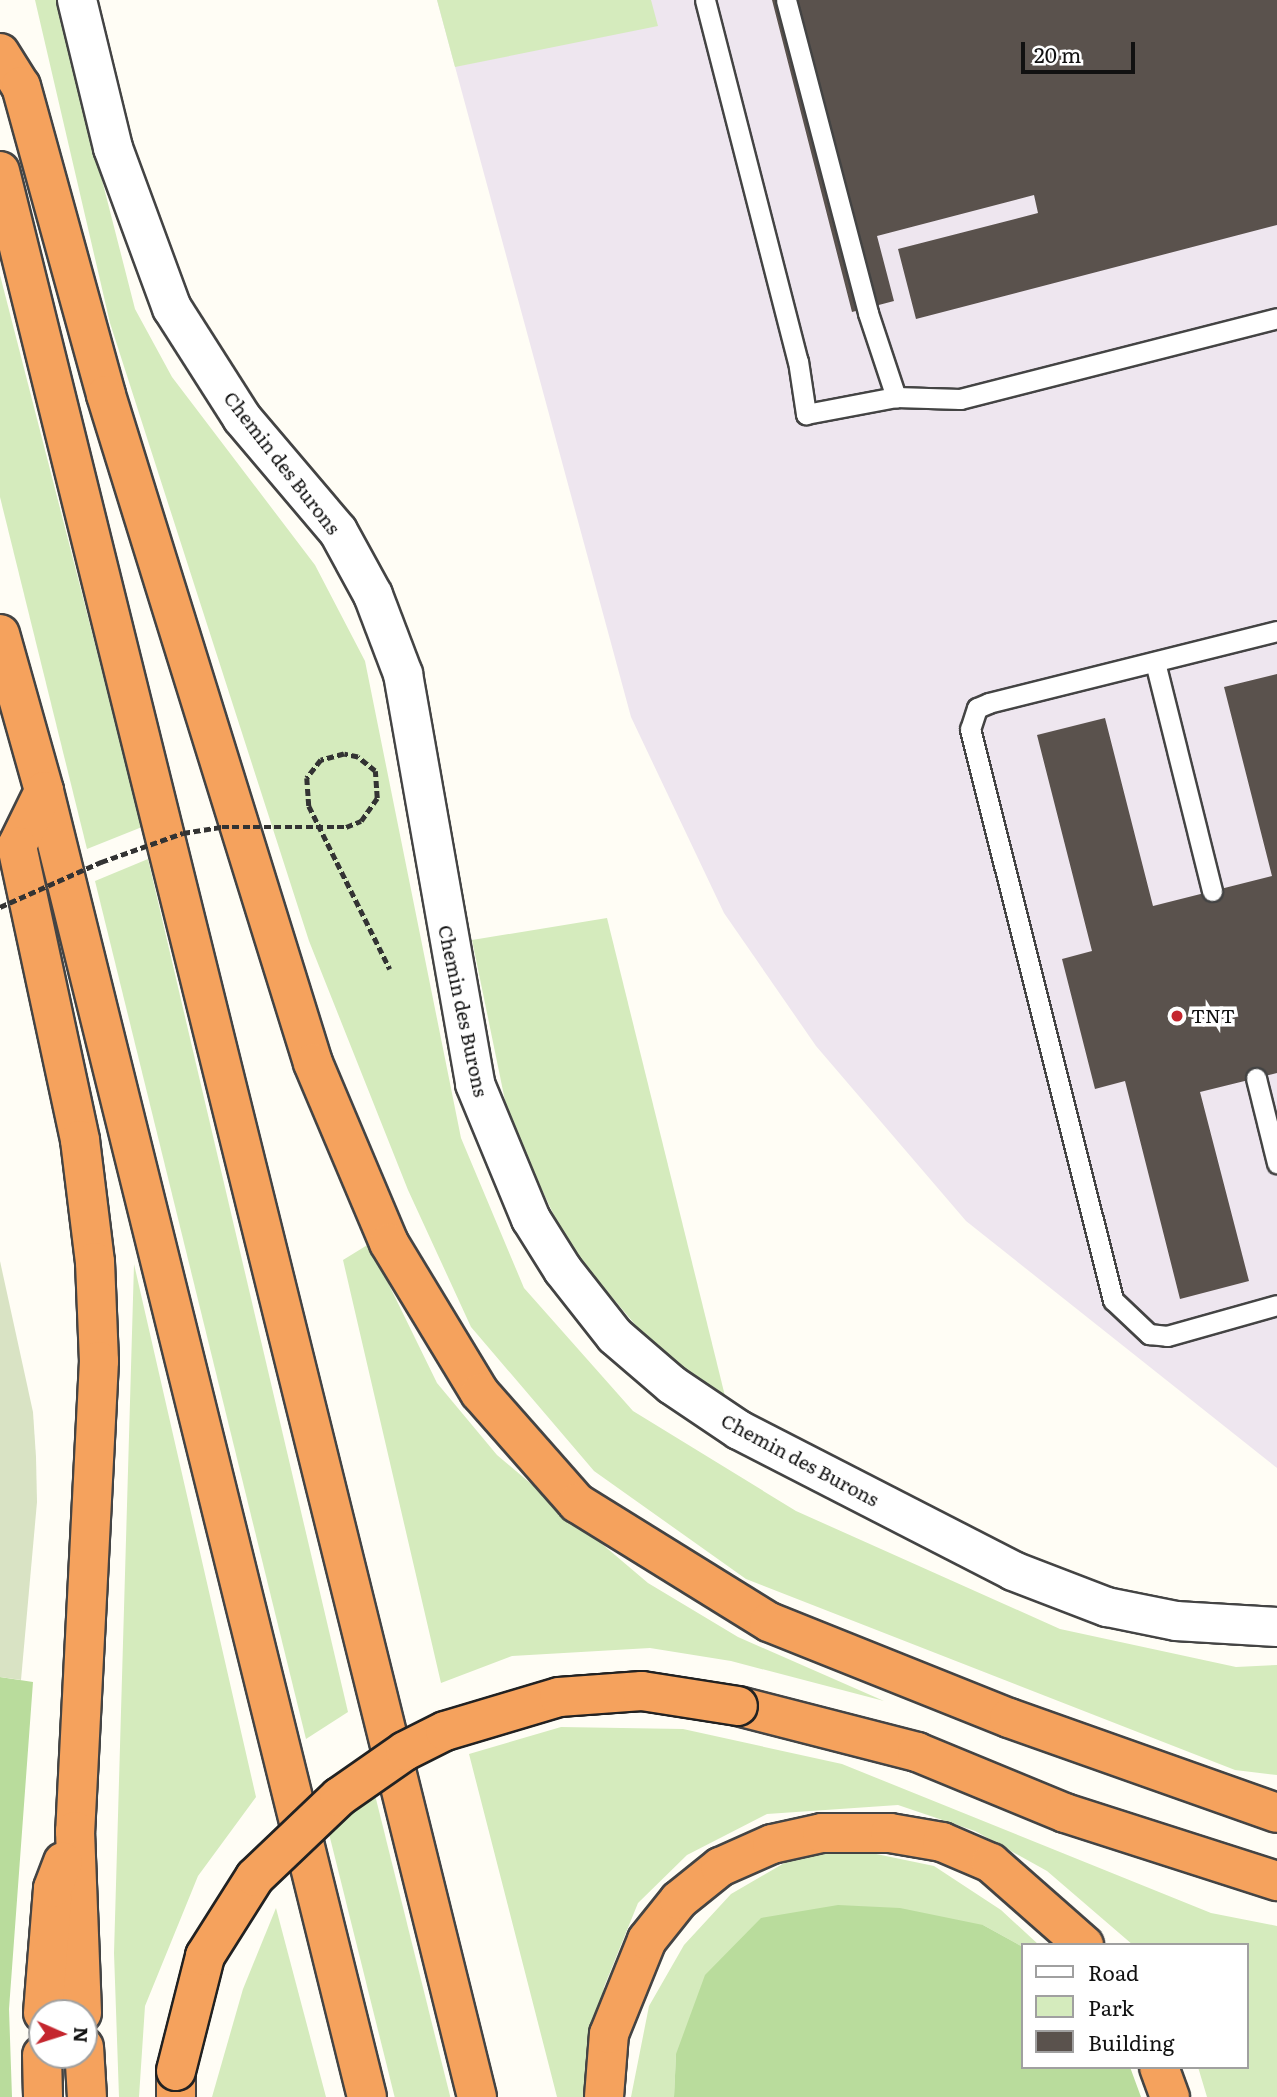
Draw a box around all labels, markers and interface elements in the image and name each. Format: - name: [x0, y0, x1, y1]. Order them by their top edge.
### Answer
- scale bar: [1025, 28, 1139, 72]
- text: 20 m: [1034, 38, 1081, 69]
- street label: Chemin des Burons: [219, 387, 345, 539]
- street label: Chemin des Burons: [434, 923, 492, 1099]
- place label: TNT: [1191, 1005, 1235, 1027]
- marker: TNT: [1169, 1008, 1185, 1024]
- street label: Chemin des Burons: [717, 1409, 883, 1511]
- legend: [1021, 1943, 1249, 2069]
- text: Road: [1088, 1956, 1139, 1987]
- text: Park: [1088, 1991, 1134, 2022]
- north arrow: [28, 1999, 98, 2069]
- text: N: [68, 2026, 96, 2044]
- text: Building: [1088, 2026, 1174, 2057]

